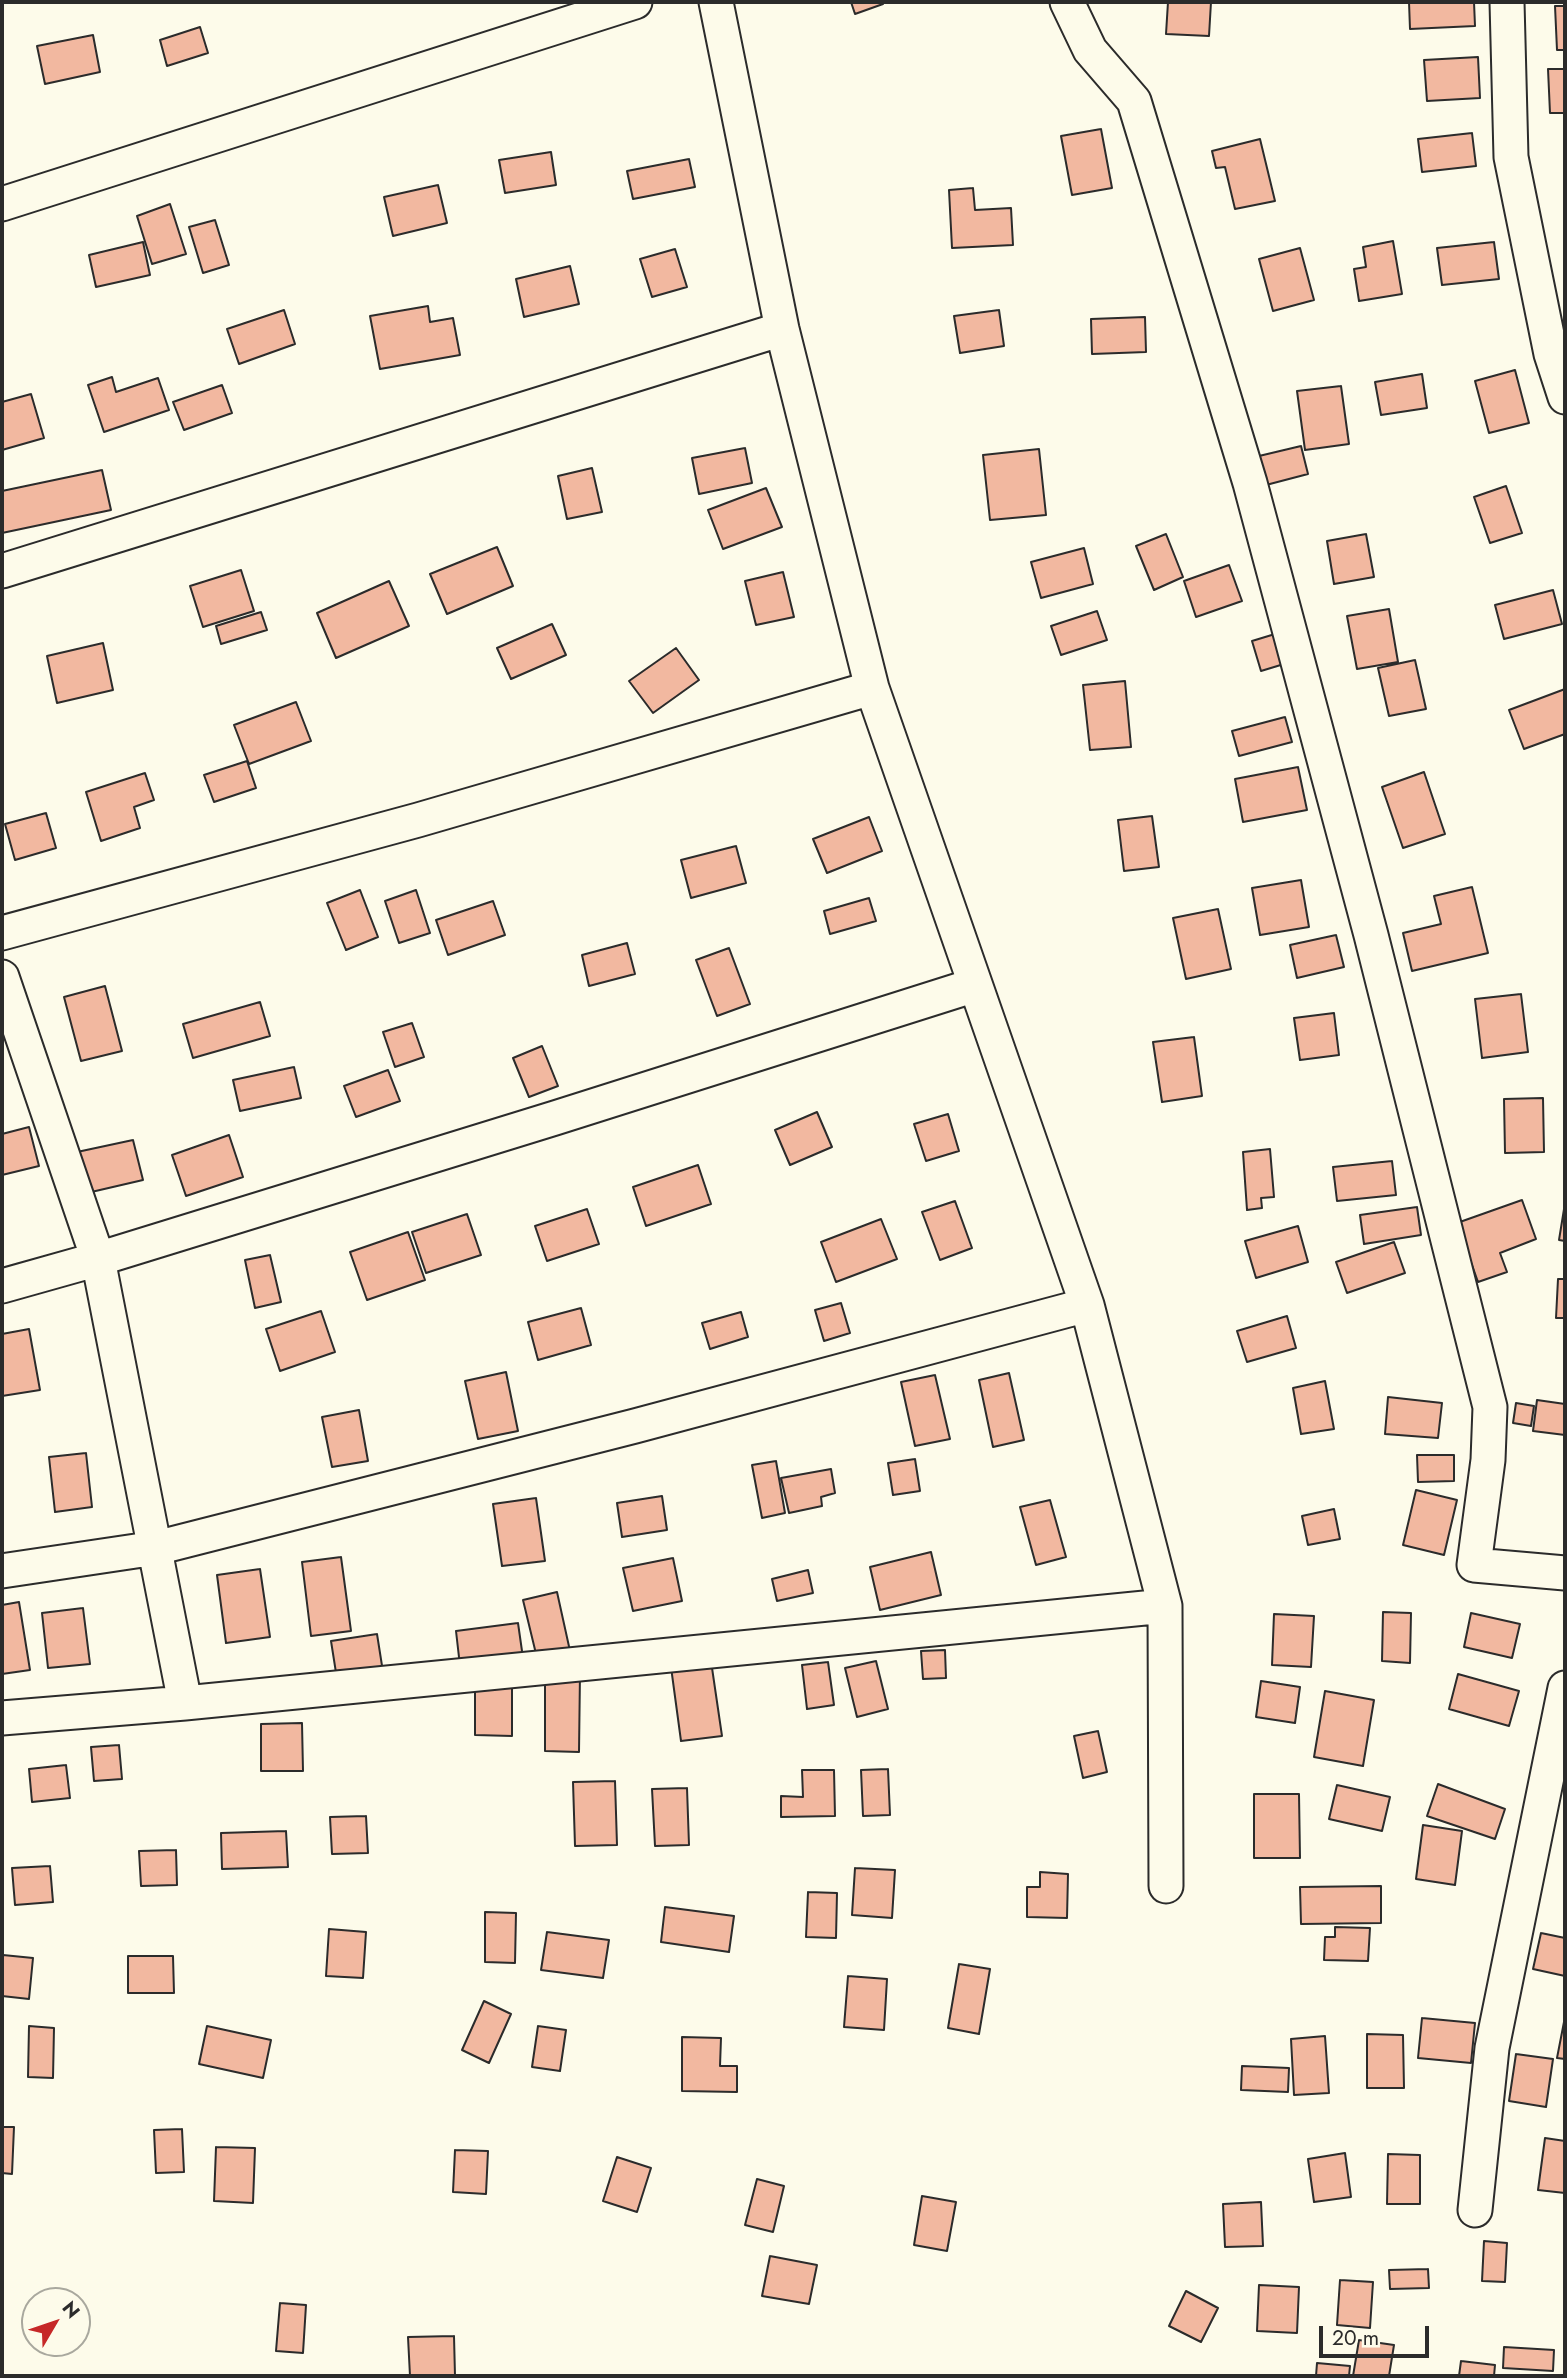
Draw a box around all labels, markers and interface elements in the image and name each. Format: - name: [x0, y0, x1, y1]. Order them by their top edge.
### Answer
- north arrow: [21, 2287, 91, 2357]
- text: N: [56, 2295, 86, 2324]
- scale bar: [1322, 2312, 1432, 2356]
- text: 20 m: [1332, 2323, 1379, 2353]

